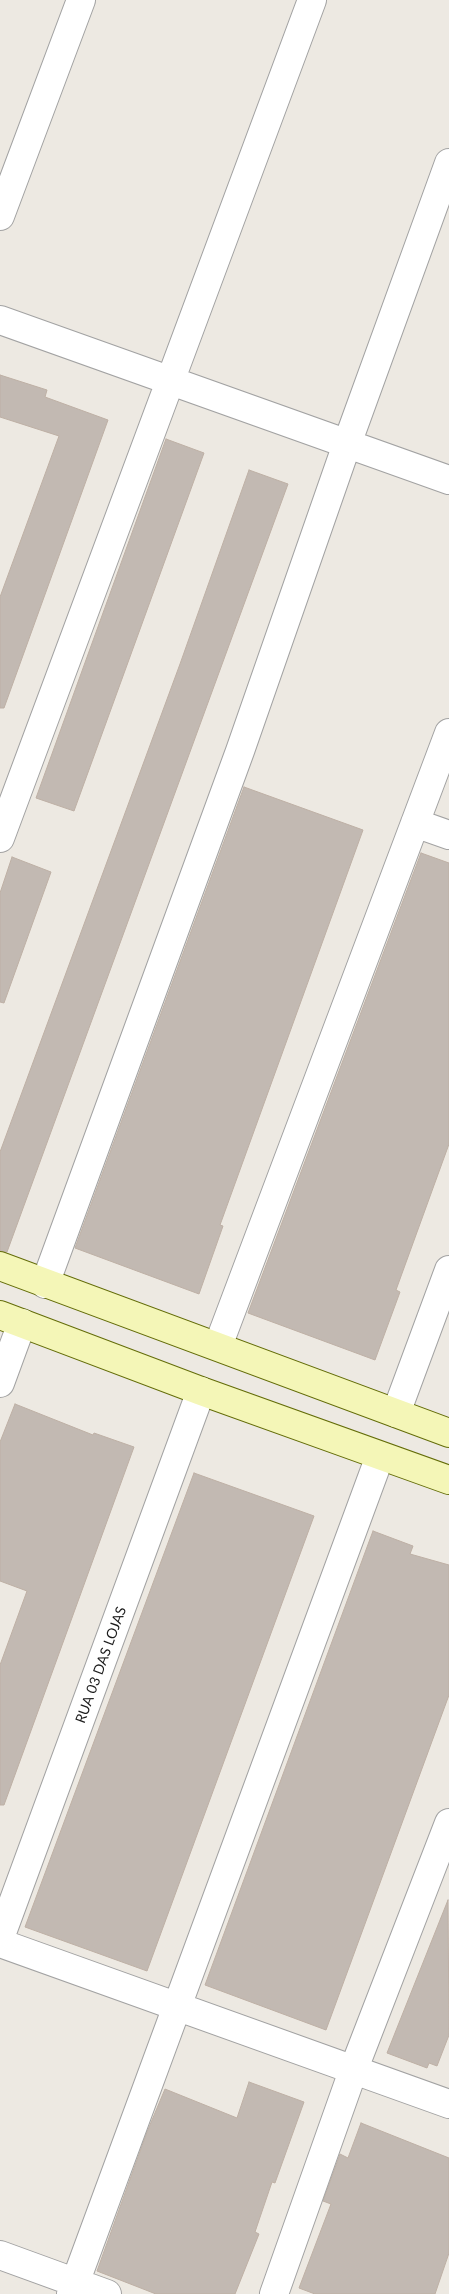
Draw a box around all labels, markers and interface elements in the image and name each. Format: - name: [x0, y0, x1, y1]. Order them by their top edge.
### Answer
- street label: RUA 03 DAS LOJAS: [72, 1604, 130, 1726]

